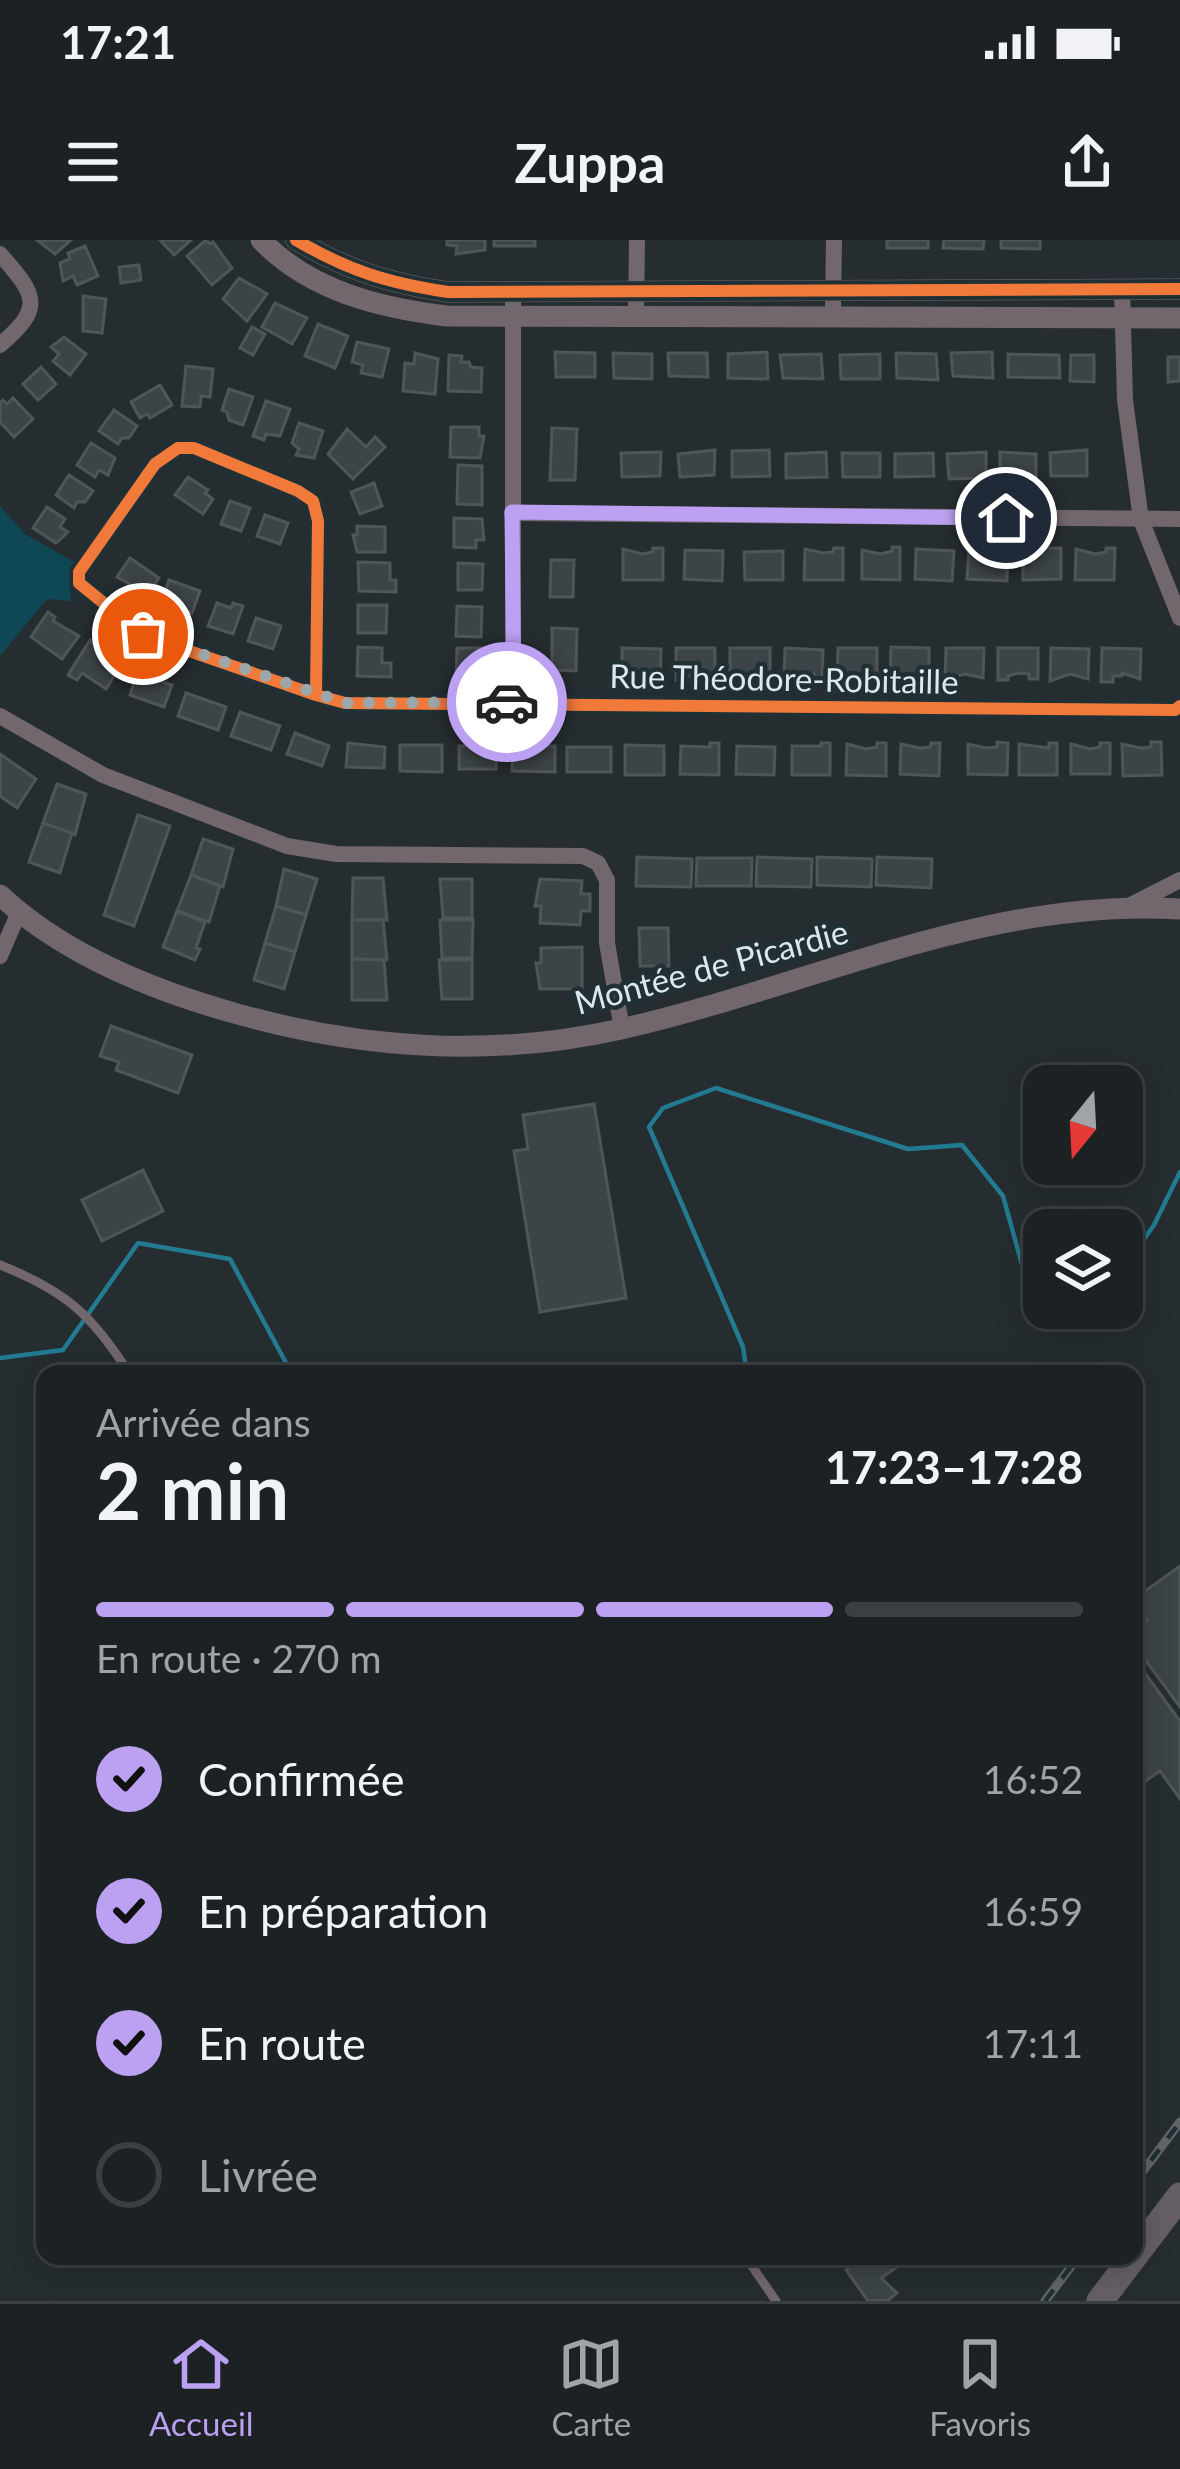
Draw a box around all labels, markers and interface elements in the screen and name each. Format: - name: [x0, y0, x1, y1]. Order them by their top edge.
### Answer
- text: 17:21: [60, 15, 176, 69]
- icon: menu: [60, 129, 126, 195]
- icon: share: [1054, 129, 1120, 195]
- text: Zuppa: [515, 130, 665, 195]
- pin: [955, 467, 1057, 569]
- icon: home: [973, 485, 1039, 551]
- pin: [92, 583, 194, 685]
- icon: bag: [110, 601, 176, 667]
- courier: [447, 642, 567, 762]
- street label: Rue Théodore-Robitaille: [609, 655, 959, 701]
- icon: car: [474, 669, 540, 735]
- street label: Montée de Picardie: [570, 910, 852, 1022]
- north arrow: [1023, 1065, 1143, 1185]
- map controls: [1023, 1065, 1143, 1329]
- button: layers: [1023, 1209, 1143, 1329]
- text: Arrivée dans: [96, 1399, 311, 1445]
- text: 17:23–17:28: [825, 1440, 1083, 1494]
- text: 2 min: [96, 1443, 289, 1537]
- text: En route · 270 m: [96, 1635, 381, 1681]
- icon: check: [96, 1746, 162, 1812]
- text: Confirmée: [198, 1752, 405, 1806]
- text: 16:52: [983, 1756, 1083, 1802]
- icon: check: [96, 1878, 162, 1944]
- text: En préparation: [198, 1884, 488, 1938]
- text: 16:59: [983, 1888, 1083, 1934]
- icon: check: [96, 2010, 162, 2076]
- text: En route: [198, 2016, 366, 2070]
- text: 17:11: [983, 2020, 1083, 2066]
- text: Livrée: [198, 2148, 318, 2202]
- tab: Accueil: [149, 2331, 254, 2443]
- tab: Carte: [552, 2331, 631, 2443]
- tab: Favoris: [929, 2331, 1031, 2443]

